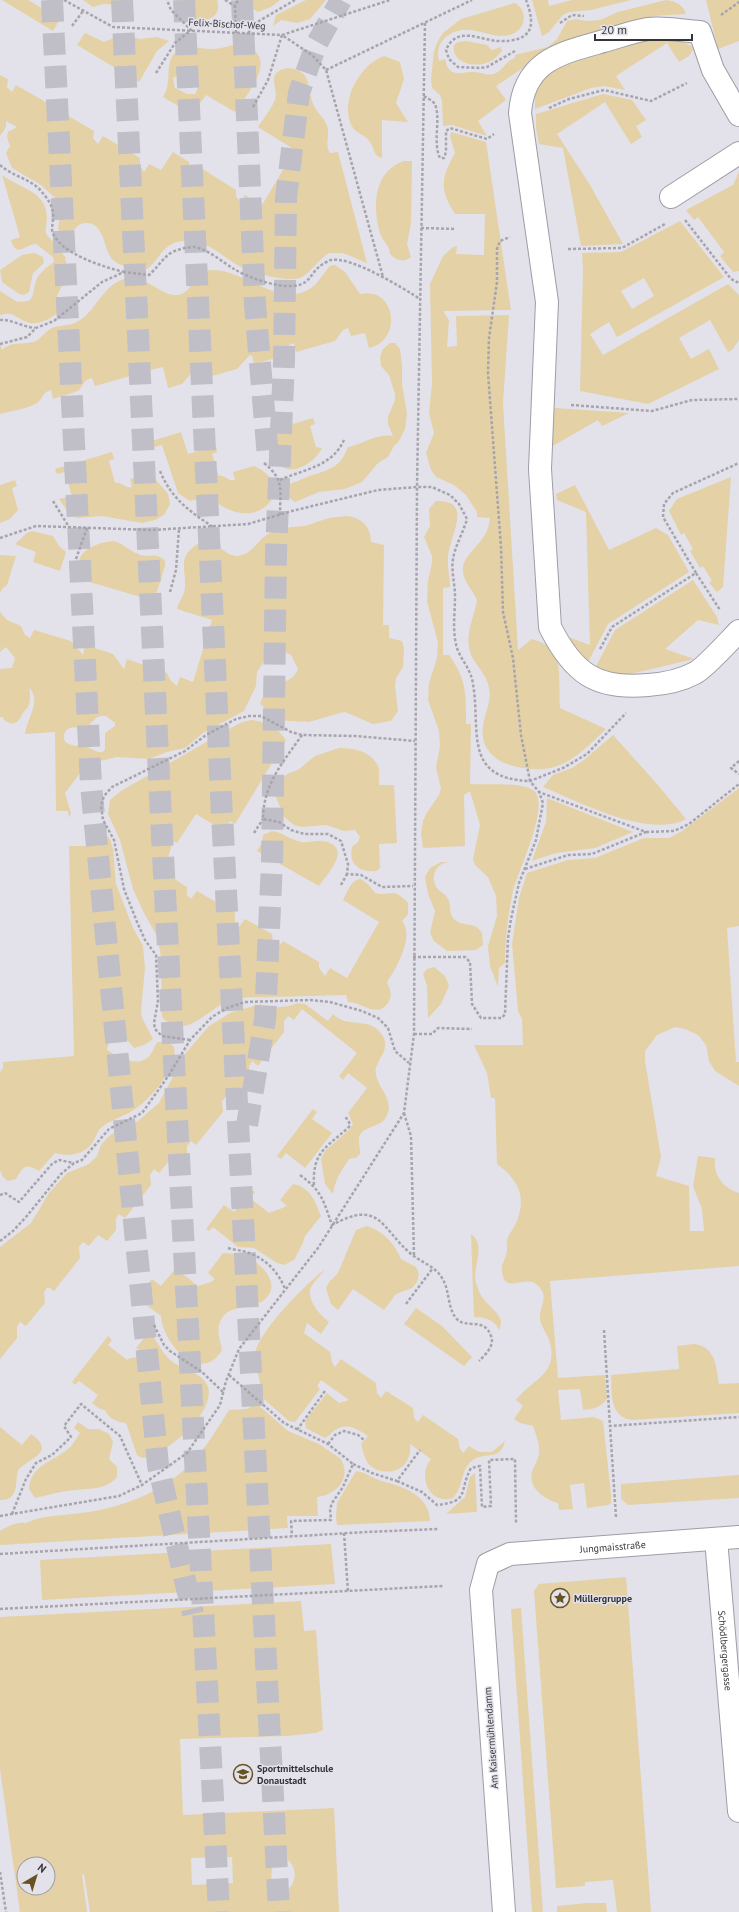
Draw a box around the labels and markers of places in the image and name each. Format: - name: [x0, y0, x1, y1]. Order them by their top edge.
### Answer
- place icon: Müllergruppe: [549, 1587, 571, 1609]
- place label: Müllergruppe: [574, 1592, 632, 1605]
- place label: Sportmittelschule Donaustadt: [257, 1762, 333, 1787]
- school or university icon: Sportmittelschule Donaustadt: [232, 1763, 254, 1785]

